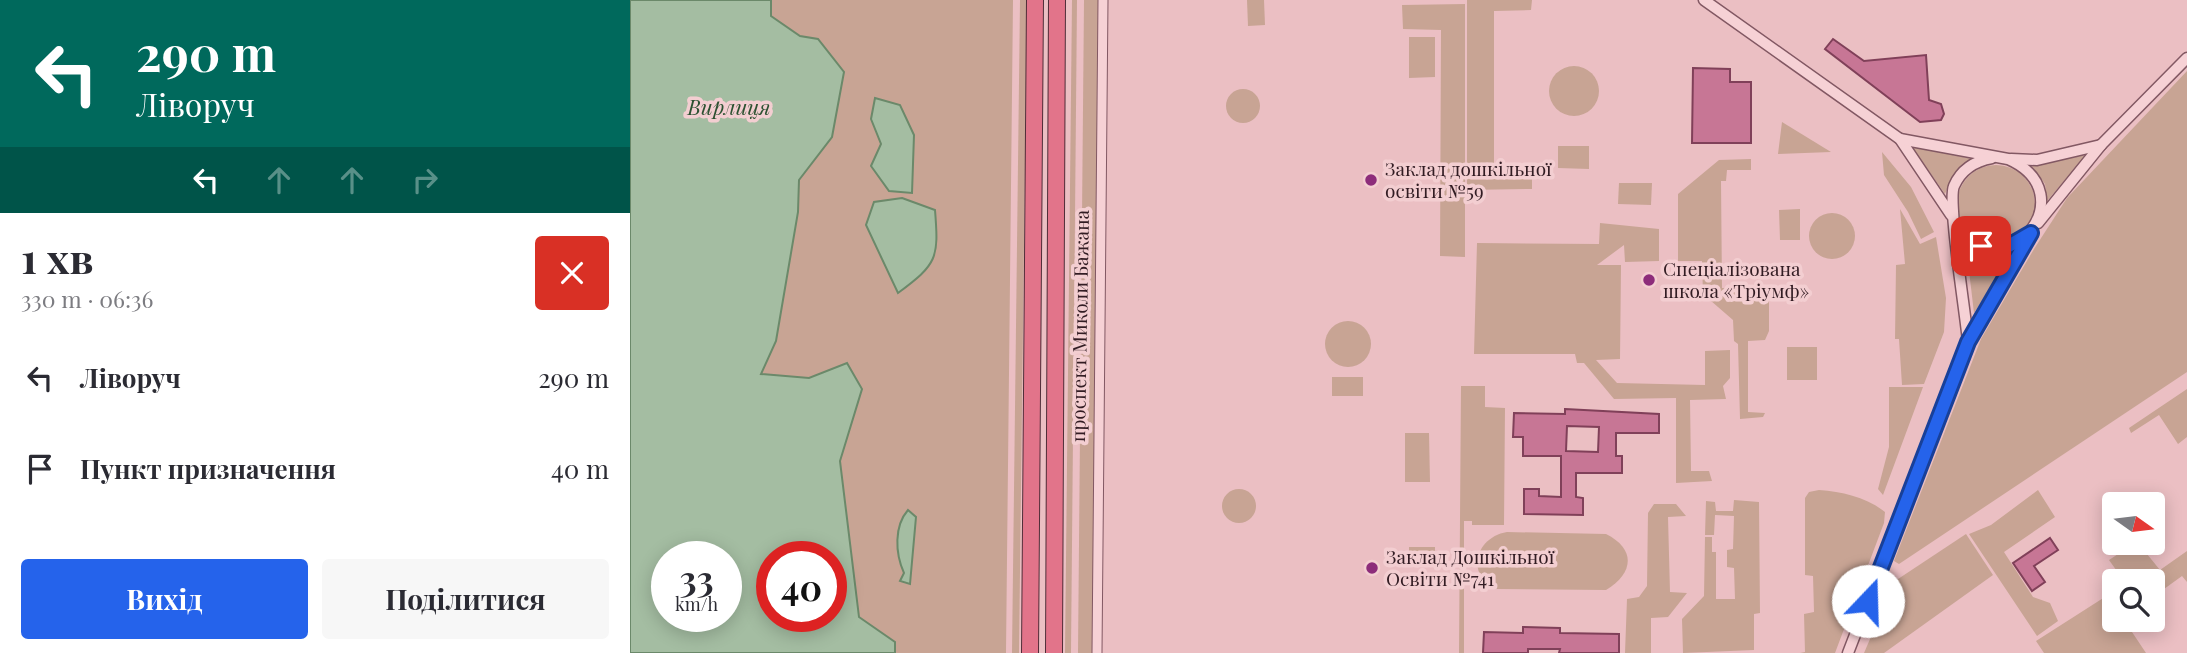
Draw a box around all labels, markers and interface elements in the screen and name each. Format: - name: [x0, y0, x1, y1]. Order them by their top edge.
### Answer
- text: 290 m: [136, 19, 276, 84]
- icon: left: [21, 28, 112, 119]
- text: Ліворуч: [136, 82, 255, 125]
- water label: Вирлиця: [686, 92, 771, 120]
- place label: Заклад дошкільної освіти №59: [1385, 155, 1552, 203]
- icon: left: [187, 161, 225, 199]
- icon: ahead: [260, 161, 298, 199]
- icon: ahead: [333, 161, 371, 199]
- icon: right: [406, 161, 444, 199]
- marker: Заклад дошкільної освіти №59: [1363, 172, 1379, 188]
- street label: проспект Миколи Бажана: [1064, 209, 1094, 442]
- pin: [1951, 216, 2011, 276]
- icon: arrive: [1962, 227, 2000, 265]
- text: 1 хв: [21, 229, 93, 285]
- button: close: [535, 236, 609, 310]
- place label: Спеціалізована школа «Тріумф»: [1663, 255, 1809, 303]
- marker: Спеціалізована школа «Тріумф»: [1641, 272, 1657, 288]
- text: 330 m · 06:36: [21, 283, 153, 314]
- icon: left: [21, 359, 59, 397]
- text: Ліворуч: [80, 360, 181, 395]
- text: 290 m: [538, 360, 609, 395]
- icon: arrive: [21, 450, 59, 488]
- text: Пункт призначення: [80, 451, 336, 486]
- text: 40 m: [551, 451, 609, 486]
- north arrow: [2102, 492, 2165, 555]
- map controls: [2102, 492, 2165, 632]
- speed limit sign: 40: [756, 541, 847, 632]
- place label: Заклад Дошкільної Освіти №741: [1386, 543, 1555, 591]
- text: 33: [679, 554, 714, 601]
- button: Вихід: [21, 559, 308, 639]
- button: Поділитися: [322, 559, 609, 639]
- marker: Заклад Дошкільної Освіти №741: [1364, 560, 1380, 576]
- position arrow: [1831, 564, 1905, 638]
- button: search: [2102, 569, 2165, 632]
- text: km/h: [675, 592, 718, 616]

